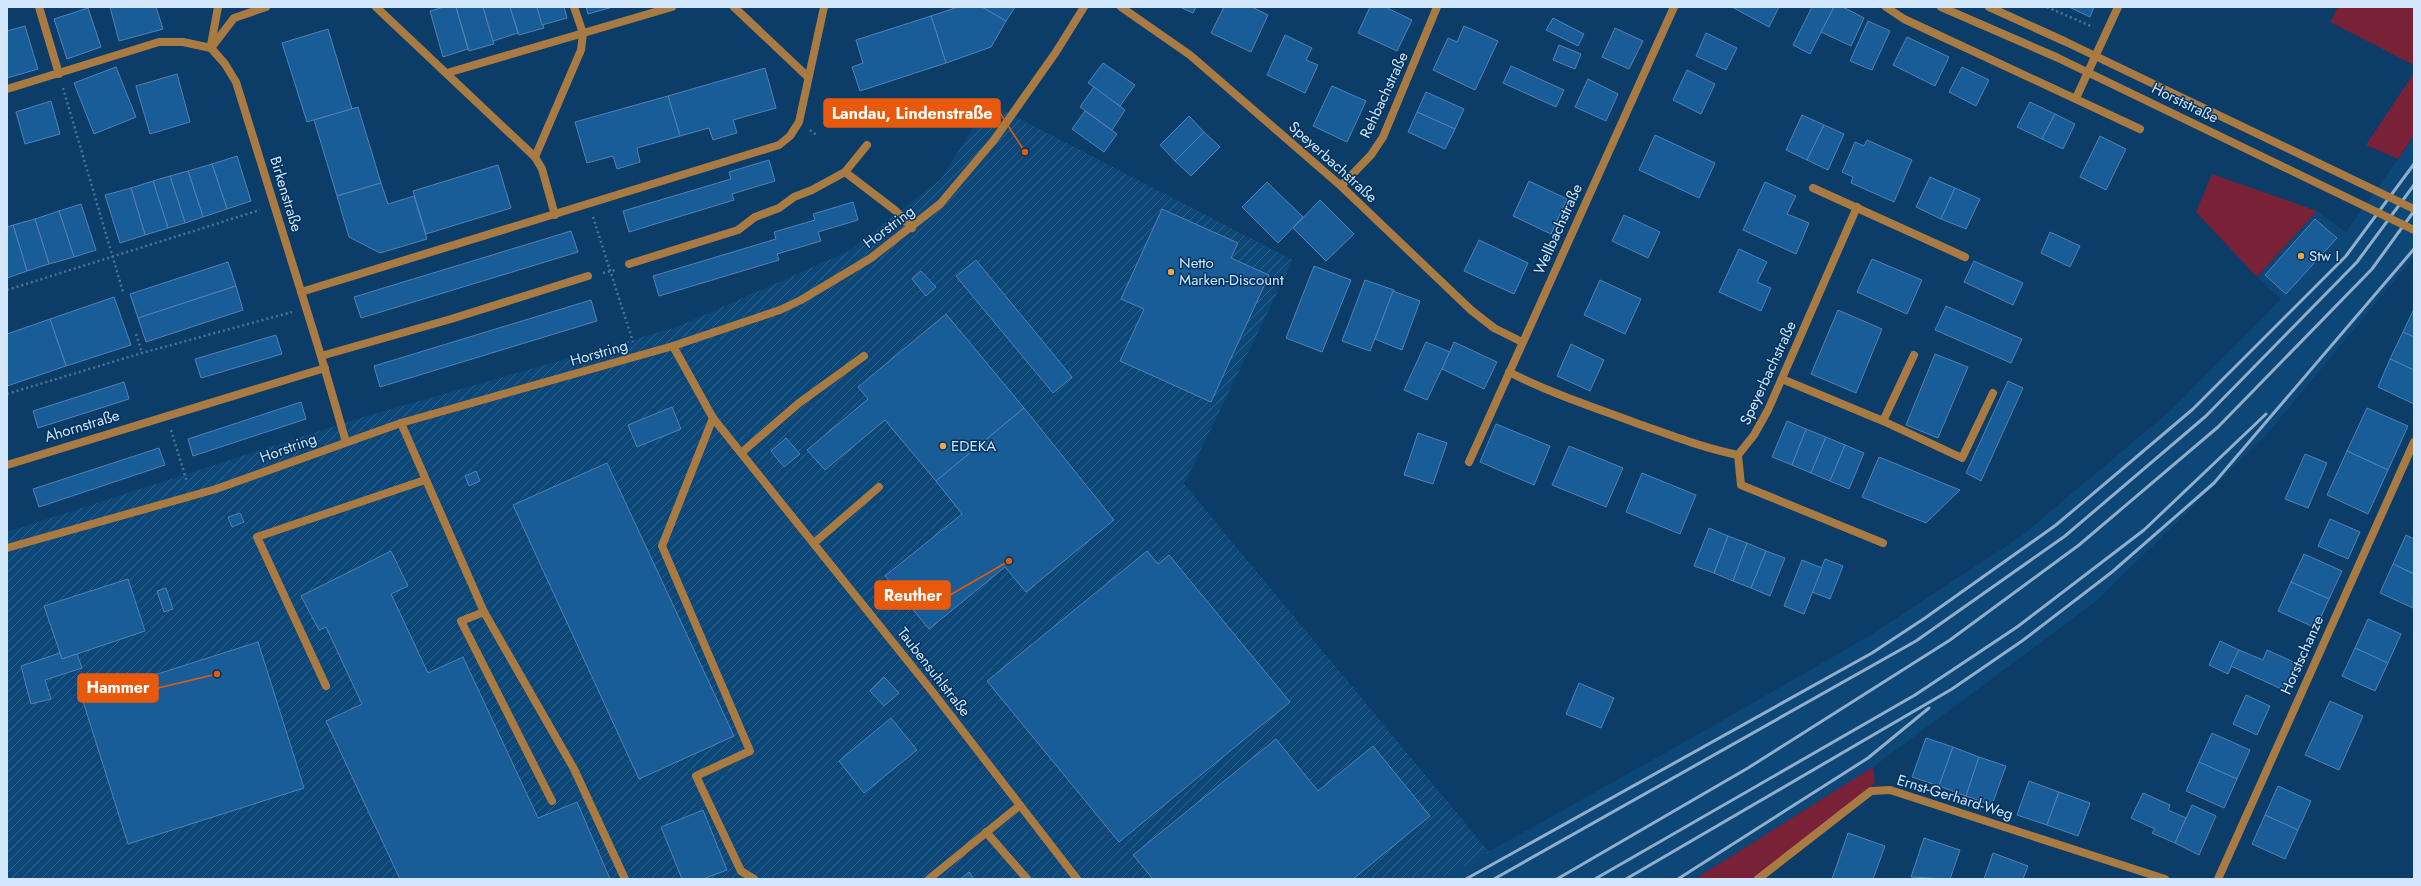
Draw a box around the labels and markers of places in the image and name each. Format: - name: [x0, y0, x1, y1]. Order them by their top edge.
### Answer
- callout: Landau, Lindenstraße: [824, 99, 1000, 127]
- place label: Stw I: [2309, 245, 2339, 267]
- marker: Stw I: [2296, 251, 2306, 261]
- place label: Netto Marken-Discount: [1179, 252, 1284, 291]
- marker: Netto Marken-Discount: [1166, 267, 1176, 277]
- place label: EDEKA: [951, 435, 996, 457]
- marker: EDEKA: [938, 441, 948, 451]
- callout: Reuther: [875, 581, 950, 609]
- callout: Hammer: [78, 674, 158, 702]

